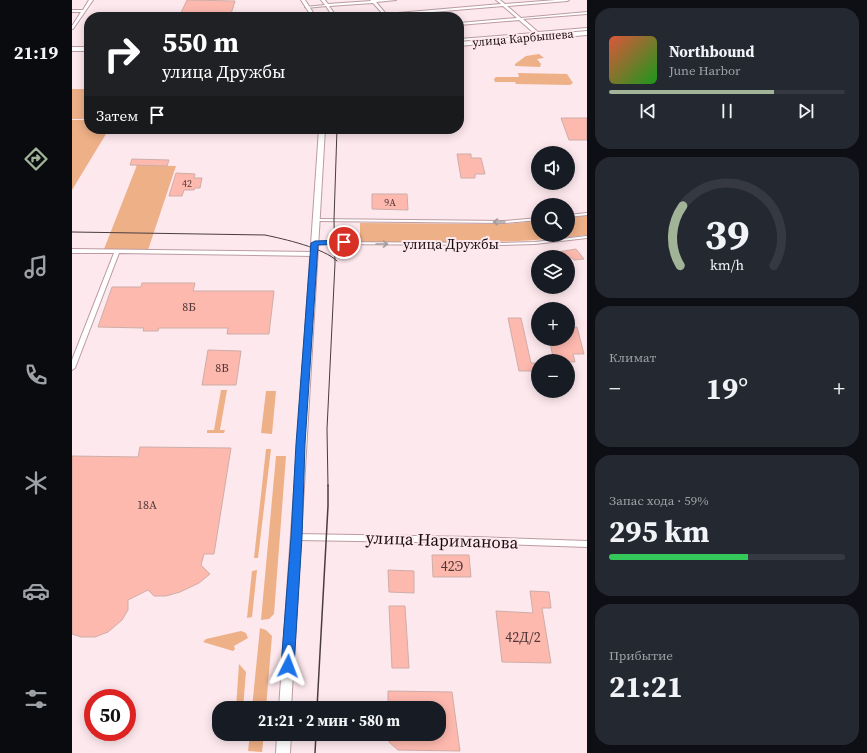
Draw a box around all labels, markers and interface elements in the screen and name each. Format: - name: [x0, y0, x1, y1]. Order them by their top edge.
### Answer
- text: 550 m: [162, 23, 239, 61]
- street label: улица Карбышева: [472, 26, 575, 50]
- icon: right: [96, 28, 148, 80]
- text: 21:19: [14, 40, 58, 65]
- text: Northbound: [669, 41, 754, 62]
- text: улица Дружбы: [162, 59, 286, 84]
- text: June Harbor: [669, 62, 741, 79]
- icon: previous: [637, 100, 659, 122]
- icon: pause: [716, 100, 738, 122]
- icon: next: [795, 100, 817, 122]
- icon: arrive: [146, 104, 168, 126]
- text: Затем: [96, 105, 138, 126]
- icon: directions: [22, 145, 50, 173]
- map controls: [531, 146, 575, 398]
- button: sound: [531, 146, 575, 190]
- house number: 42: [182, 177, 192, 190]
- house number: 9А: [384, 196, 396, 209]
- button: search: [531, 198, 575, 242]
- text: 39: [704, 205, 750, 262]
- one-way arrow: [493, 218, 506, 226]
- pin: [327, 225, 361, 259]
- icon: arrive: [333, 231, 355, 253]
- street label: улица Дружбы: [403, 234, 499, 254]
- one-way arrow: [375, 240, 388, 248]
- button: layers: [531, 250, 575, 294]
- icon: music: [22, 253, 50, 281]
- text: km/h: [710, 254, 744, 274]
- house number: 8Б: [182, 299, 196, 315]
- button: +: [531, 302, 575, 346]
- text: Климат: [609, 349, 656, 366]
- button: −: [531, 354, 575, 398]
- house number: 8В: [215, 360, 229, 376]
- icon: phone: [22, 361, 50, 389]
- text: 19°: [706, 368, 748, 409]
- text: −: [609, 373, 621, 403]
- text: +: [833, 373, 845, 403]
- icon: climate: [22, 469, 50, 497]
- text: Запас хода · 59%: [609, 492, 709, 509]
- house number: 18А: [137, 497, 157, 513]
- text: 295 km: [609, 511, 709, 552]
- street label: улица Нариманова: [365, 525, 519, 555]
- house number: 42Э: [441, 556, 463, 576]
- icon: car: [22, 577, 50, 605]
- house number: 42Д/2: [505, 627, 541, 647]
- position arrow: [267, 645, 309, 687]
- text: Прибытие: [609, 647, 673, 664]
- text: 21:21: [609, 666, 683, 707]
- icon: filters: [22, 685, 50, 713]
- speed limit sign: 50: [84, 689, 136, 741]
- text: 21:21 · 2 мин · 580 m: [258, 710, 400, 731]

